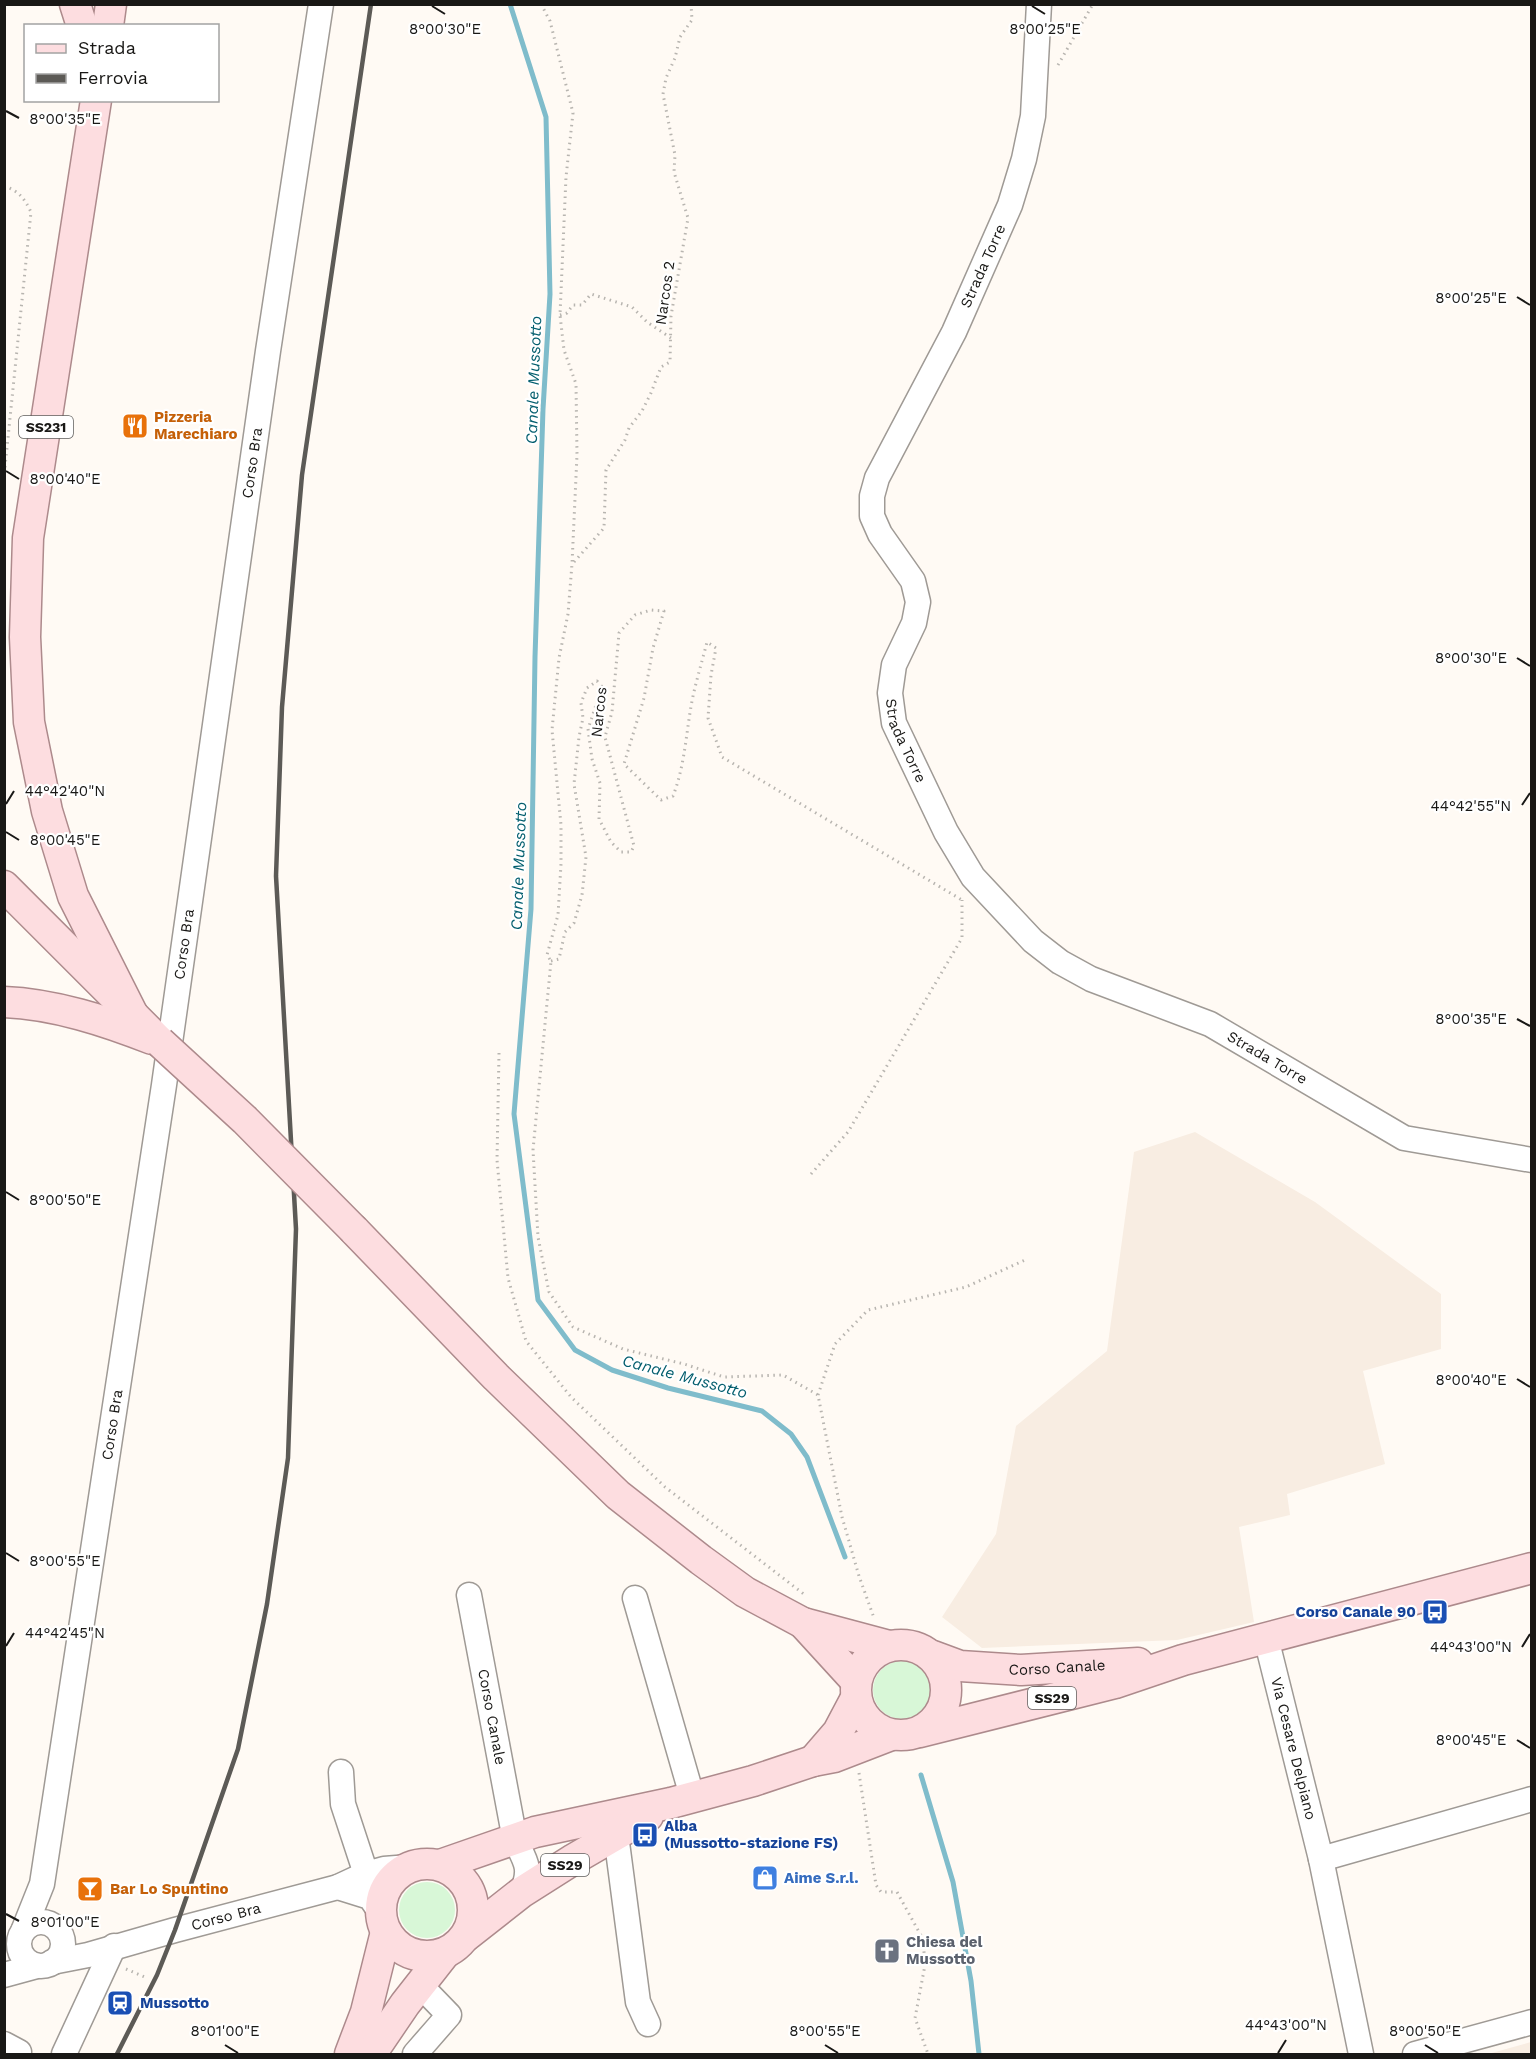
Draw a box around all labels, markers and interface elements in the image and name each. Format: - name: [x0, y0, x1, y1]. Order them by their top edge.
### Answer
- text: 8°00'30"E: [409, 20, 481, 38]
- text: 8°00'25"E: [1009, 20, 1081, 38]
- legend: [24, 24, 219, 102]
- text: Strada: [78, 37, 136, 58]
- text: Ferrovia: [78, 67, 148, 88]
- text: 8°00'35"E: [29, 110, 101, 128]
- street label: Strada Torre: [957, 221, 1009, 311]
- street label: Narcos 2: [652, 260, 678, 326]
- text: 8°00'25"E: [1435, 289, 1507, 307]
- water label: Canale Mussotto: [522, 315, 545, 445]
- place label: Pizzeria Marechiaro: [154, 408, 238, 443]
- restaurant icon: Pizzeria Marechiaro: [120, 411, 150, 441]
- road number: SS231: [19, 416, 73, 438]
- street label: Corso Bra: [238, 426, 266, 500]
- text: 8°00'40"E: [29, 470, 101, 488]
- text: 8°00'30"E: [1435, 649, 1507, 667]
- street label: Narcos: [587, 686, 611, 738]
- street label: Strada Torre: [882, 697, 930, 786]
- text: 44°42'40"N: [25, 782, 105, 800]
- text: 44°42'55"N: [1431, 797, 1511, 815]
- water label: Canale Mussotto: [507, 801, 530, 931]
- text: 8°00'45"E: [30, 831, 100, 849]
- street label: Corso Bra: [170, 907, 198, 981]
- text: 8°00'35"E: [1435, 1010, 1507, 1028]
- street label: Strada Torre: [1224, 1027, 1310, 1088]
- text: 8°00'50"E: [29, 1191, 101, 1209]
- water label: Canale Mussotto: [620, 1351, 750, 1402]
- text: 8°00'40"E: [1435, 1371, 1507, 1389]
- street label: Corso Bra: [98, 1388, 126, 1461]
- text: 8°00'55"E: [29, 1552, 101, 1570]
- bus stop icon: Corso Canale 90: [1420, 1597, 1450, 1627]
- place label: Corso Canale 90: [1296, 1603, 1416, 1621]
- text: 44°42'45"N: [25, 1624, 105, 1642]
- text: 44°43'00"N: [1430, 1638, 1512, 1656]
- street label: Corso Canale: [1008, 1656, 1106, 1679]
- street label: Corso Canale: [474, 1668, 510, 1766]
- street label: Via Cesare Delpiano: [1267, 1675, 1320, 1822]
- road number: SS29: [1028, 1687, 1076, 1709]
- text: 8°00'45"E: [1436, 1731, 1506, 1749]
- place label: Alba (Mussotto-stazione FS): [664, 1817, 838, 1852]
- bus stop icon: Alba (Mussotto-stazione FS): [630, 1820, 660, 1850]
- road number: SS29: [541, 1854, 589, 1876]
- shop icon: Aime S.r.l.: [750, 1863, 780, 1893]
- place label: Aime S.r.l.: [784, 1869, 859, 1887]
- bar icon: Bar Lo Spuntino: [75, 1874, 105, 1904]
- place label: Bar Lo Spuntino: [110, 1880, 228, 1898]
- street label: Corso Bra: [189, 1899, 263, 1934]
- text: 8°01'00"E: [30, 1913, 100, 1931]
- place label: Chiesa del Mussotto: [906, 1933, 982, 1968]
- church icon: Chiesa del Mussotto: [872, 1936, 902, 1966]
- station icon: Mussotto: [105, 1988, 135, 2018]
- place label: Mussotto: [140, 1994, 209, 2012]
- text: 44°43'00"N: [1245, 2016, 1327, 2034]
- text: 8°01'00"E: [190, 2022, 260, 2040]
- text: 8°00'55"E: [789, 2022, 861, 2040]
- text: 8°00'50"E: [1389, 2022, 1461, 2040]

